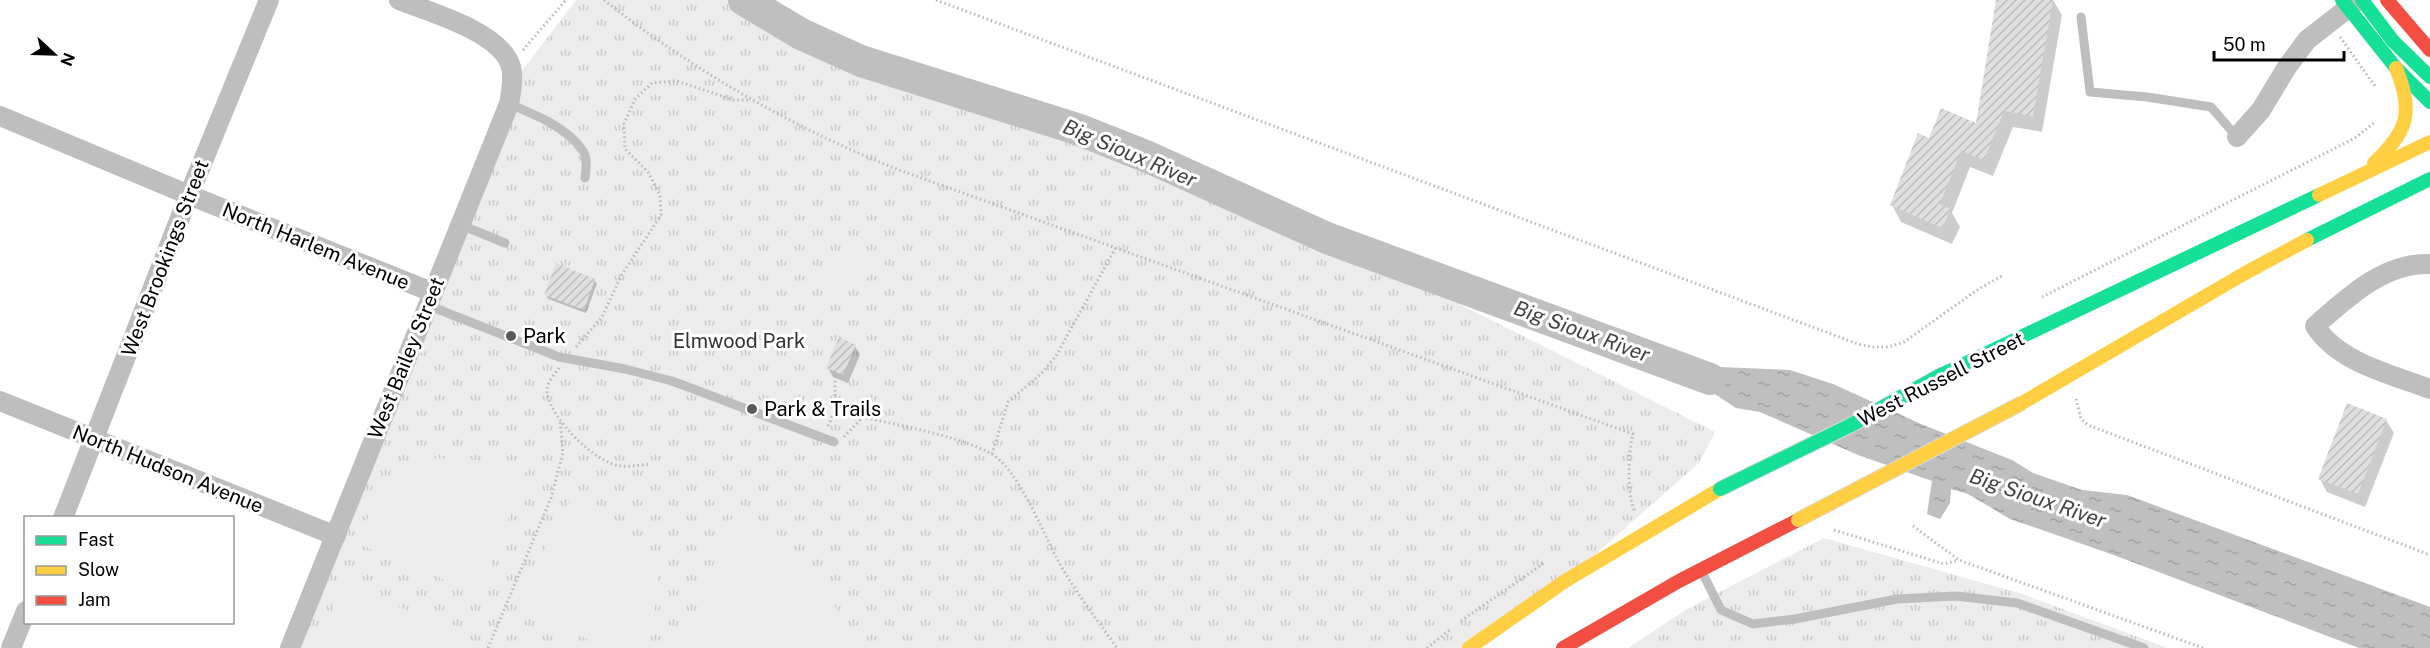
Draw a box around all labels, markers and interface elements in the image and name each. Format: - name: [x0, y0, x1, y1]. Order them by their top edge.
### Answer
- north arrow: [24, 24, 84, 84]
- scale bar: [2214, 24, 2344, 62]
- text: 50 m: [2223, 34, 2266, 55]
- text: N: [56, 50, 79, 69]
- water label: Big Sioux River: [1059, 114, 1202, 193]
- street label: West Brookings Street: [116, 156, 214, 360]
- street label: North Harlem Avenue: [219, 197, 413, 295]
- street label: West Bailey Street: [363, 274, 449, 442]
- water label: Big Sioux River: [1511, 295, 1654, 368]
- place label: Park: [523, 324, 566, 348]
- street label: West Russell Street: [1854, 327, 2028, 431]
- marker: Park: [504, 329, 518, 343]
- park label: Elmwood Park: [673, 329, 805, 353]
- place label: Park & Trails: [764, 397, 881, 421]
- marker: Park & Trails: [745, 402, 759, 416]
- street label: North Hudson Avenue: [69, 420, 267, 518]
- water label: Big Sioux River: [1966, 463, 2111, 533]
- legend: [24, 516, 234, 624]
- text: Fast: [78, 529, 114, 550]
- text: Slow: [78, 559, 119, 580]
- text: Jam: [78, 589, 111, 610]

